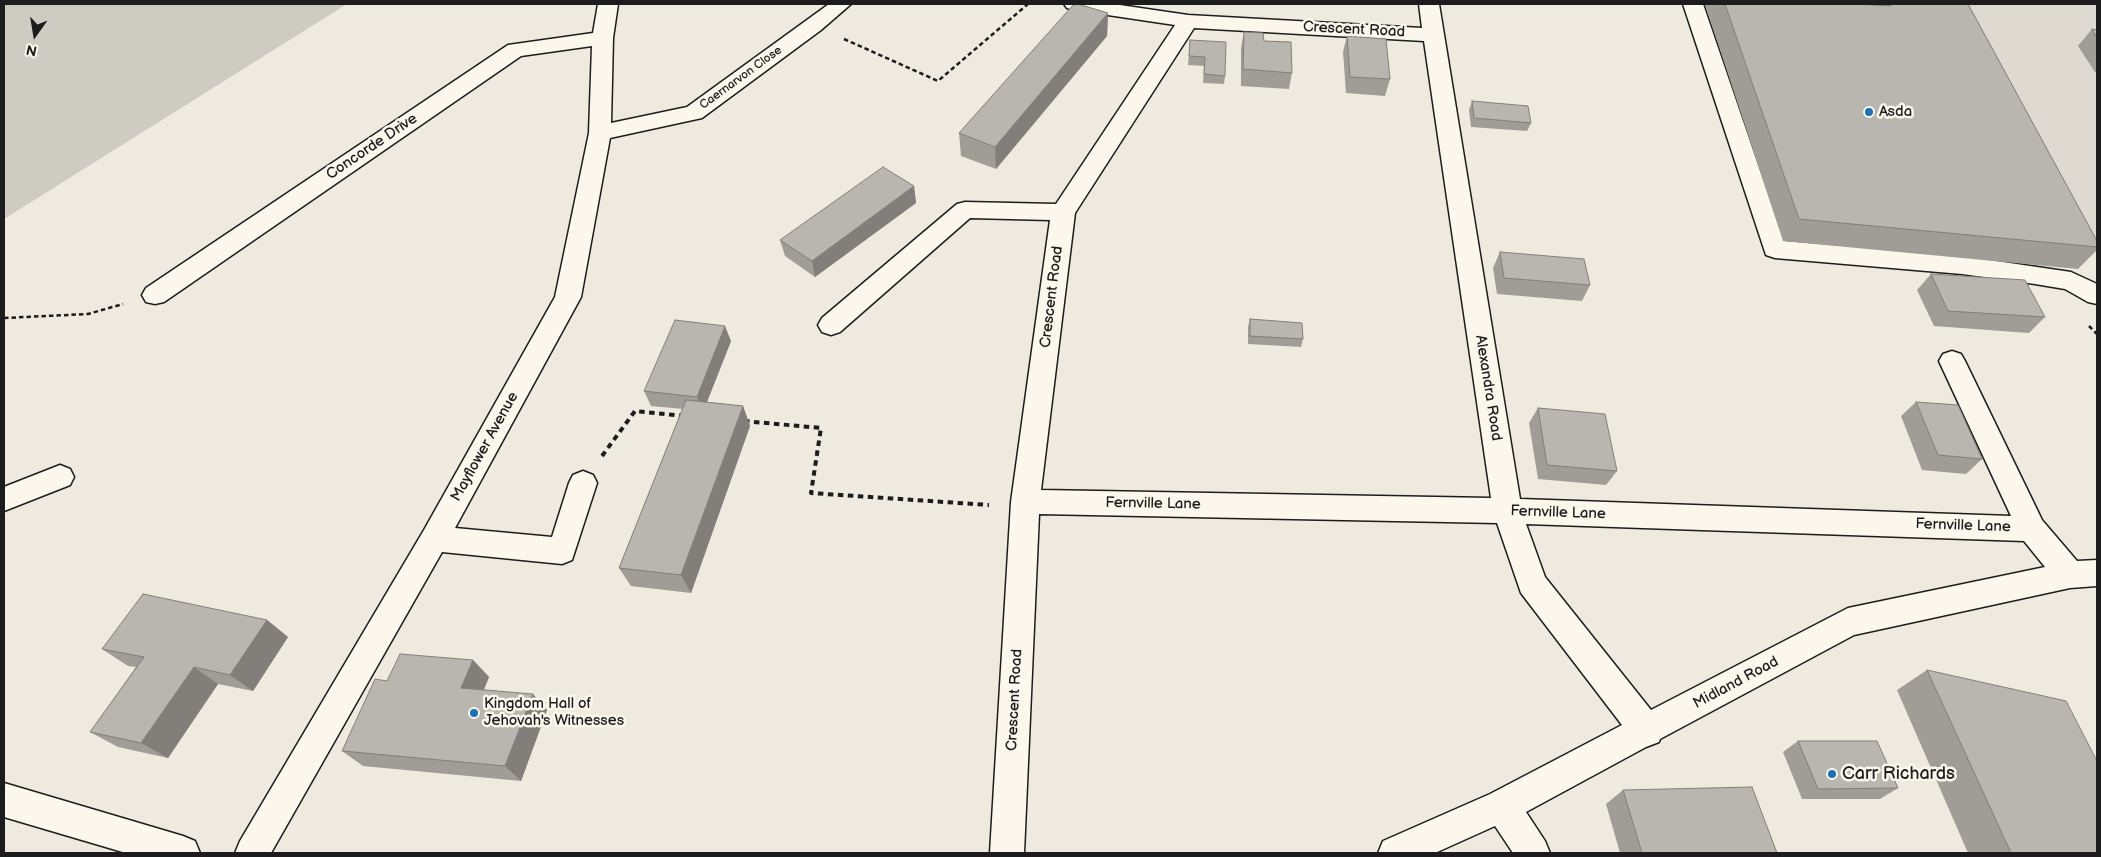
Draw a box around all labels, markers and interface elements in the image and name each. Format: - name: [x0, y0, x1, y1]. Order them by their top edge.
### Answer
- north arrow: [10, 10, 60, 60]
- street label: Crescent Road: [1302, 18, 1406, 42]
- text: N: [24, 41, 39, 60]
- street label: Caernarvon Close: [697, 43, 785, 113]
- place label: Asda: [1879, 103, 1912, 121]
- marker: Asda: [1863, 106, 1875, 118]
- street label: Concorde Drive: [323, 110, 421, 184]
- street label: Crescent Road: [1037, 245, 1067, 349]
- street label: Alexandra Road: [1471, 334, 1505, 442]
- street label: Mayflower Avenue: [447, 389, 523, 505]
- street label: Fernville Lane: [1105, 494, 1201, 514]
- street label: Fernville Lane: [1510, 502, 1606, 524]
- street label: Fernville Lane: [1915, 515, 2011, 537]
- street label: Crescent Road: [1003, 648, 1027, 752]
- street label: Midland Road: [1690, 653, 1782, 713]
- place label: Kingdom Hall of Jehovah's Witnesses: [484, 695, 624, 730]
- marker: Kingdom Hall of Jehovah's Witnesses: [468, 707, 480, 719]
- place label: Carr Richards: [1842, 763, 1955, 785]
- marker: Carr Richards: [1826, 768, 1838, 780]

